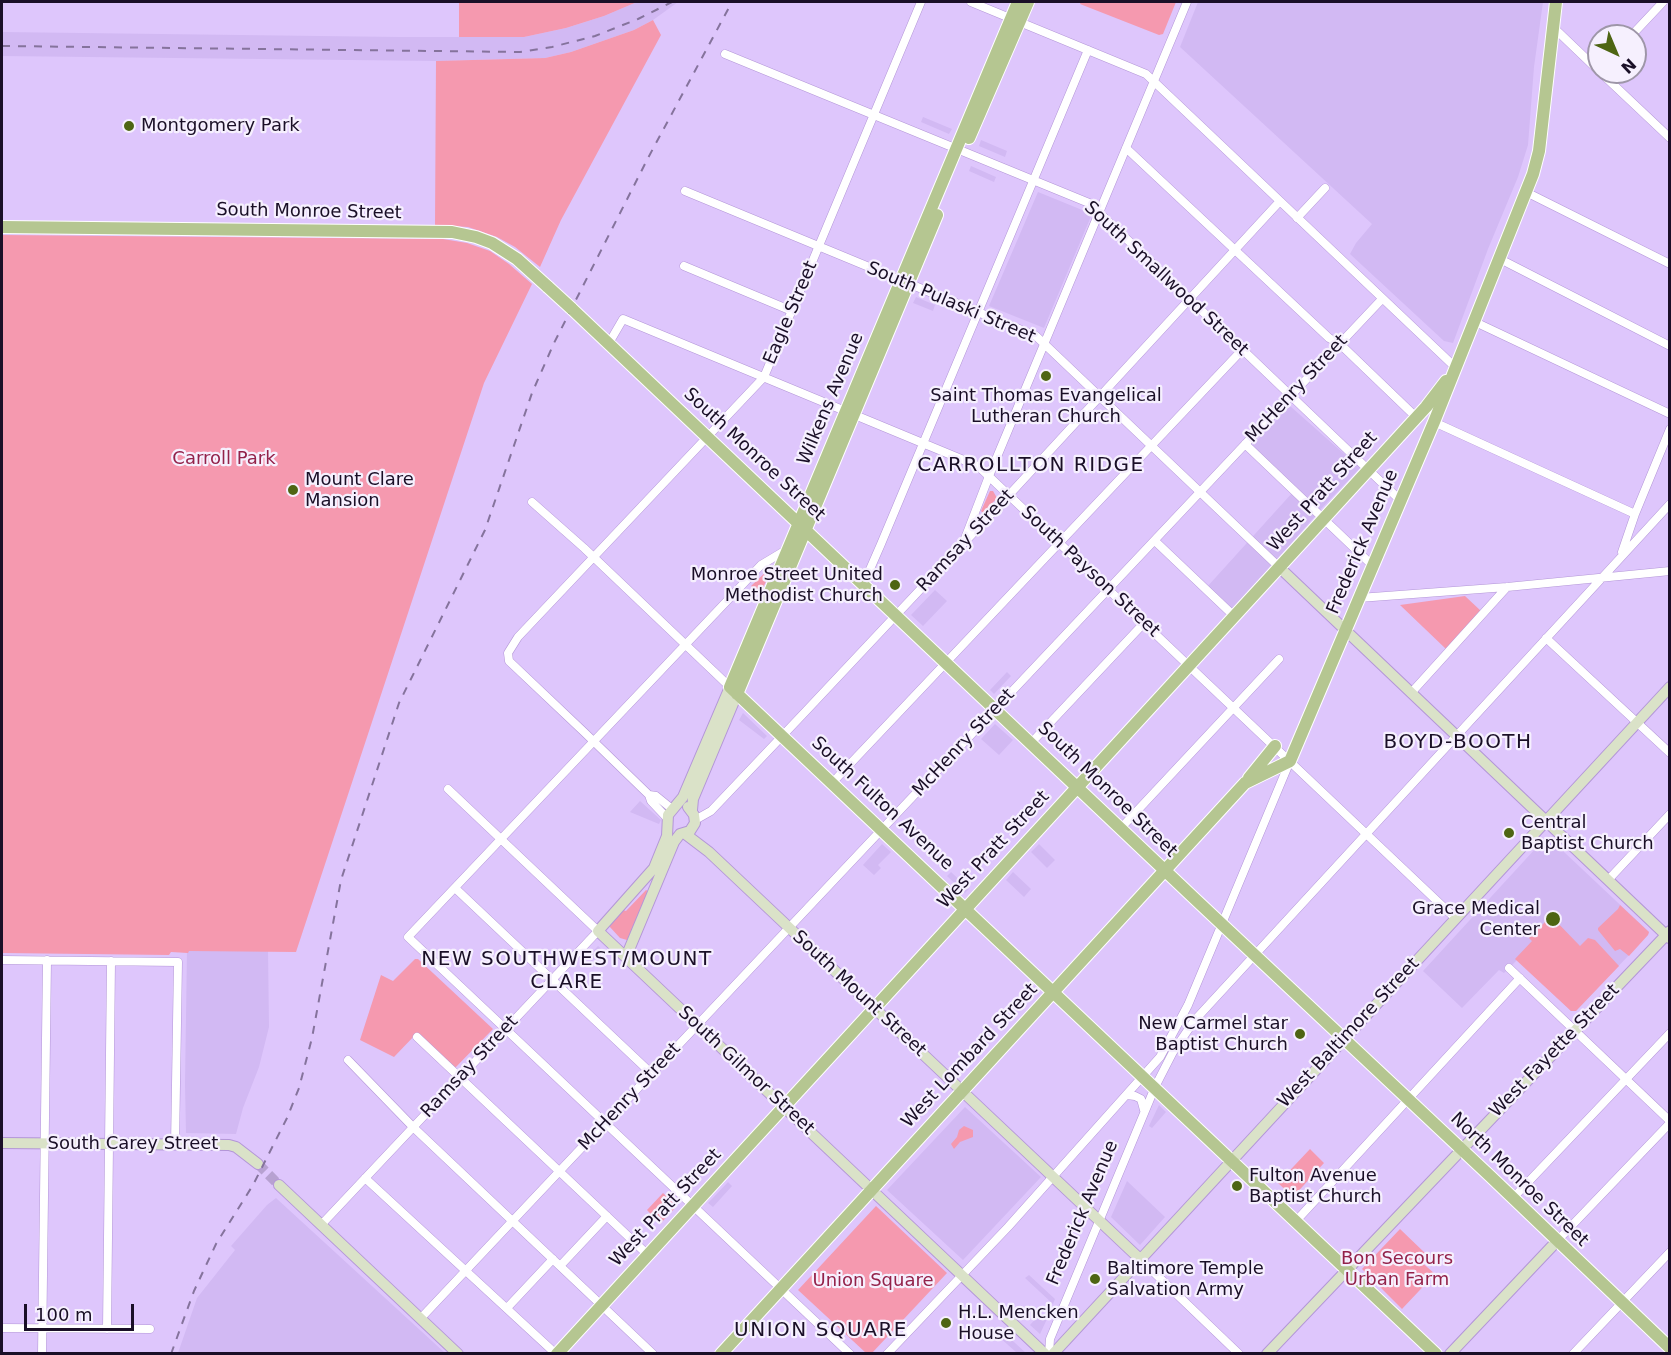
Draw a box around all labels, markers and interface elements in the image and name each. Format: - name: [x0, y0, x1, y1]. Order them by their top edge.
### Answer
- north arrow: [1587, 24, 1647, 84]
- text: N: [1617, 54, 1640, 77]
- place label: Montgomery Park: [141, 115, 300, 137]
- marker: Montgomery Park: [122, 119, 136, 133]
- street label: South Smallwood Street: [1079, 197, 1253, 361]
- street label: South Monroe Street: [216, 200, 402, 224]
- street label: Eagle Street: [760, 258, 822, 368]
- street label: South Pulaski Street: [863, 258, 1039, 348]
- street label: Wilkens Avenue: [793, 330, 869, 468]
- street label: McHenry Street: [1241, 330, 1353, 448]
- marker: Saint Thomas Evangelical Lutheran Church: [1039, 369, 1053, 383]
- street label: South Monroe Street: [679, 384, 829, 526]
- place label: Saint Thomas Evangelical Lutheran Church: [930, 385, 1162, 428]
- street label: West Pratt Street: [1264, 428, 1382, 556]
- park label: Carroll Park: [172, 448, 276, 470]
- district label: CARROLLTON RIDGE: [917, 454, 1145, 478]
- street label: Frederick Avenue: [1323, 466, 1403, 618]
- place label: Mount Clare Mansion: [305, 469, 414, 512]
- marker: Mount Clare Mansion: [286, 483, 300, 497]
- street label: Ramsay Street: [913, 485, 1019, 597]
- street label: South Payson Street: [1016, 502, 1164, 642]
- place label: Monroe Street United Methodist Church: [691, 564, 883, 606]
- marker: Monroe Street United Methodist Church: [888, 578, 902, 592]
- street label: McHenry Street: [908, 684, 1020, 802]
- street label: South Monroe Street: [1033, 718, 1181, 862]
- district label: BOYD-BOOTH: [1383, 731, 1533, 755]
- street label: South Fulton Avenue: [807, 733, 957, 875]
- street label: West Pratt Street: [934, 787, 1054, 913]
- place label: Central Baptist Church: [1521, 812, 1654, 854]
- marker: Central Baptist Church: [1502, 826, 1516, 840]
- place label: Grace Medical Center: [1412, 898, 1540, 940]
- marker: Grace Medical Center: [1544, 910, 1562, 928]
- street label: South Mount Street: [788, 926, 930, 1062]
- district label: NEW SOUTHWEST/MOUNT CLARE: [421, 948, 713, 995]
- street label: West Baltimore Street: [1274, 953, 1424, 1113]
- street label: West Lombard Street: [897, 979, 1043, 1133]
- street label: West Fayette Street: [1486, 980, 1624, 1122]
- street label: South Gilmor Street: [673, 1002, 819, 1140]
- street label: Ramsay Street: [417, 1011, 523, 1123]
- place label: New Carmel star Baptist Church: [1138, 1013, 1288, 1056]
- marker: New Carmel star Baptist Church: [1293, 1027, 1307, 1041]
- street label: McHenry Street: [574, 1038, 686, 1156]
- street label: North Monroe Street: [1445, 1108, 1593, 1252]
- street label: South Carey Street: [48, 1133, 218, 1155]
- street label: Frederick Avenue: [1043, 1137, 1123, 1289]
- street label: West Pratt Street: [606, 1145, 726, 1271]
- place label: Fulton Avenue Baptist Church: [1249, 1165, 1382, 1208]
- marker: Fulton Avenue Baptist Church: [1230, 1179, 1244, 1193]
- park label: Bon Secours Urban Farm: [1341, 1248, 1453, 1290]
- place label: Baltimore Temple Salvation Army: [1107, 1258, 1264, 1300]
- park label: Union Square: [812, 1270, 934, 1292]
- marker: Baltimore Temple Salvation Army: [1088, 1272, 1102, 1286]
- scale bar: [27, 1292, 136, 1330]
- place label: H.L. Mencken House: [958, 1302, 1079, 1344]
- text: 100 m: [35, 1304, 93, 1325]
- marker: H.L. Mencken House: [939, 1316, 953, 1330]
- district label: UNION SQUARE: [734, 1319, 908, 1343]

